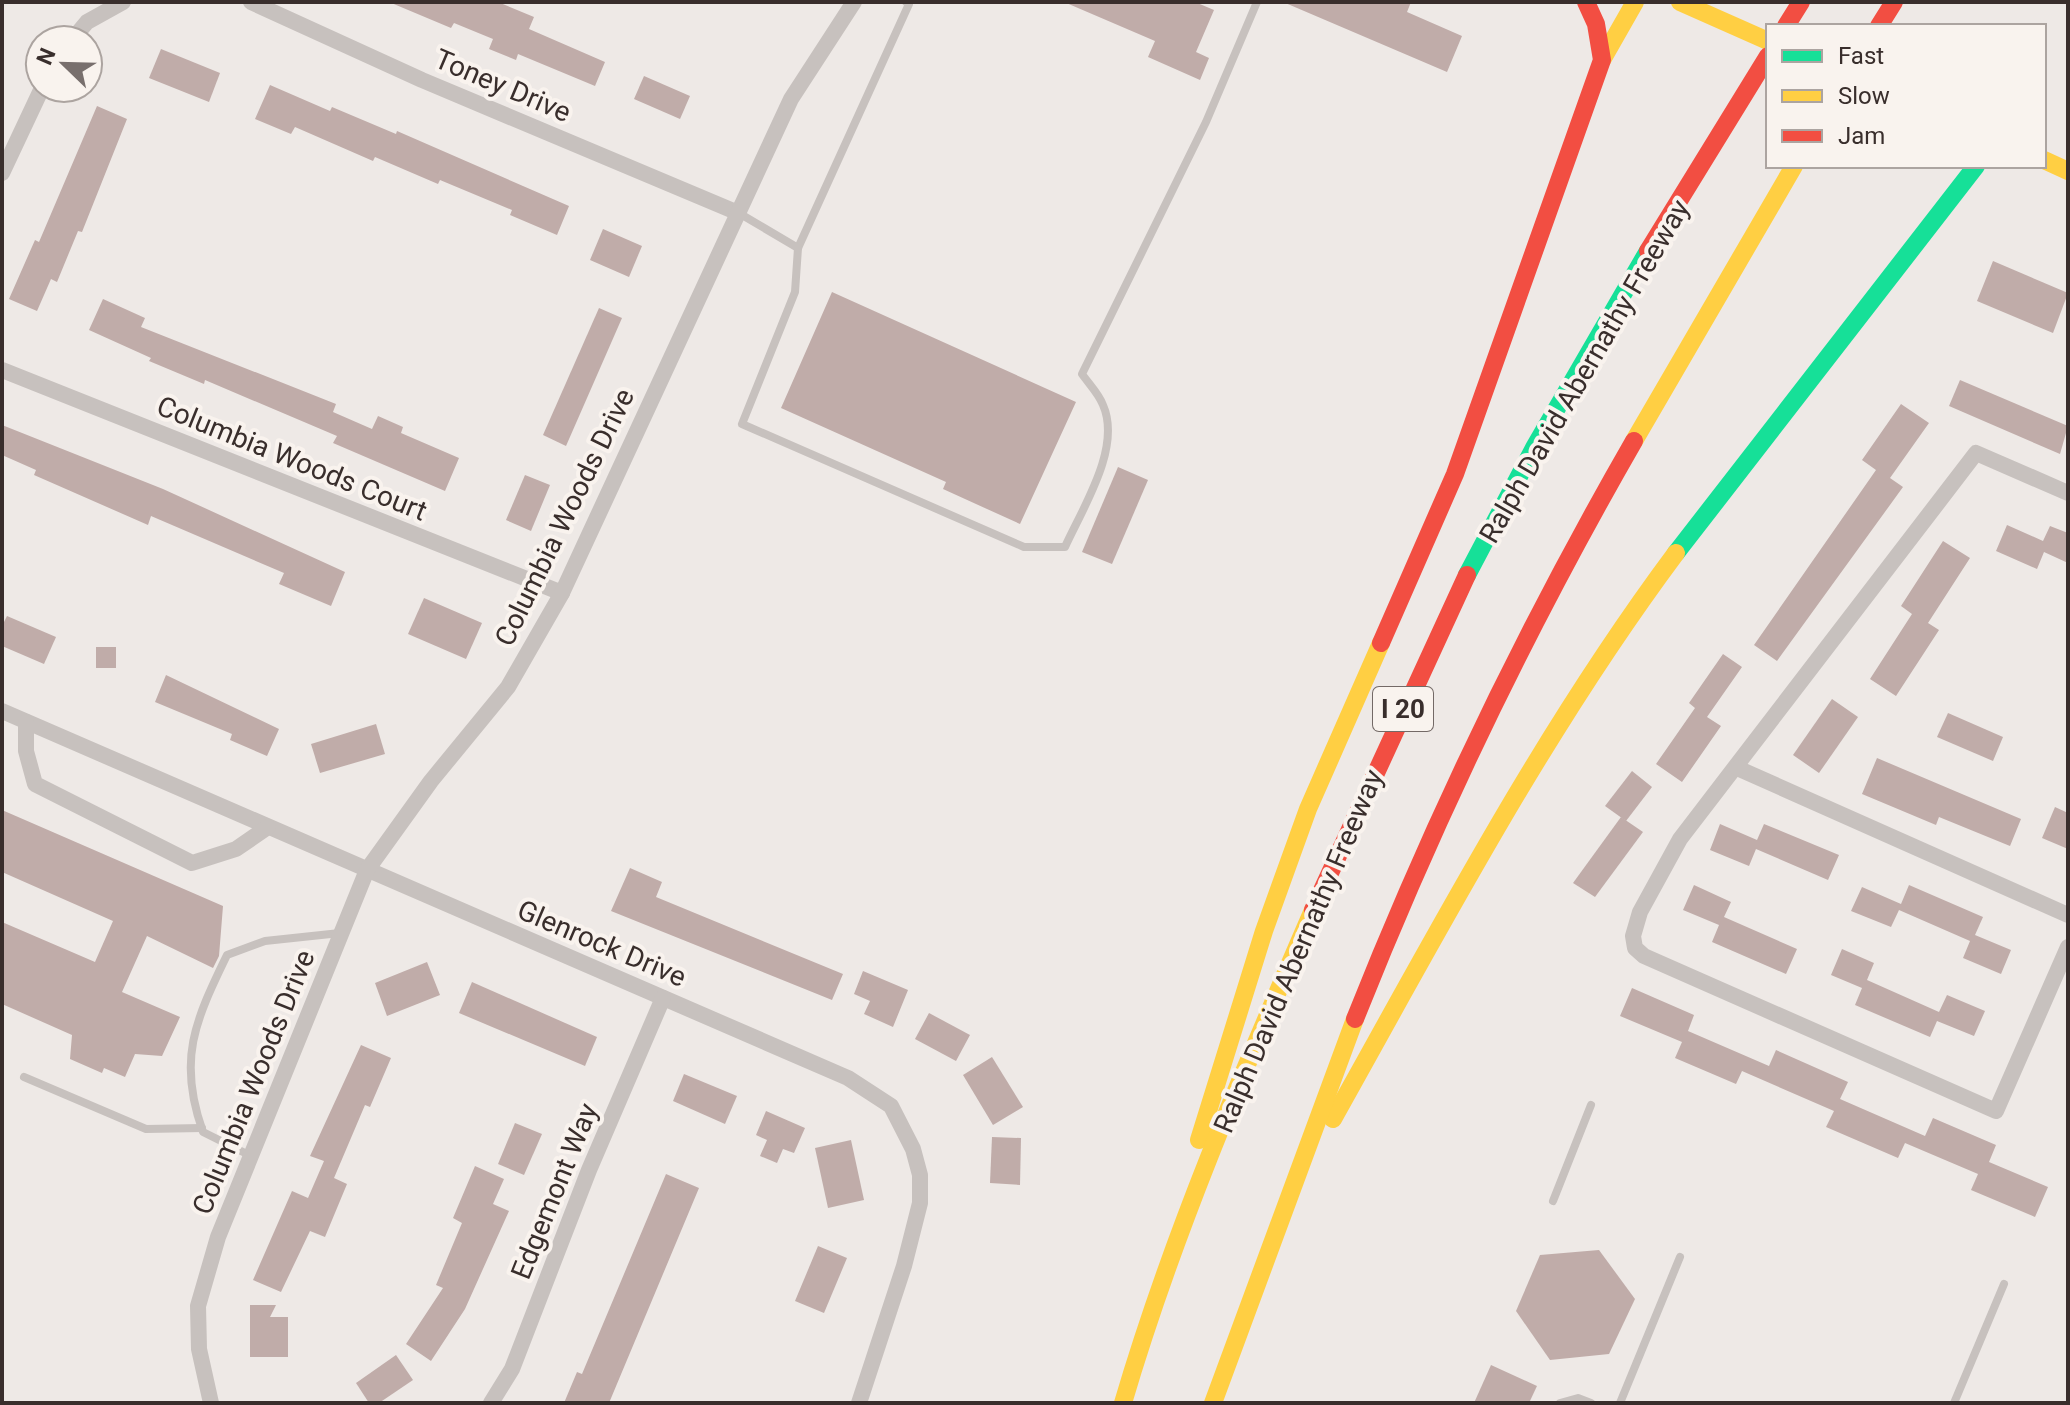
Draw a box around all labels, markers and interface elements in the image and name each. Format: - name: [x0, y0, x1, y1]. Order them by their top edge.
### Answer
- north arrow: [24, 24, 104, 104]
- legend: [1766, 24, 2046, 168]
- street label: Toney Drive: [430, 42, 576, 129]
- text: Fast: [1838, 42, 1884, 70]
- text: N: [32, 44, 61, 68]
- text: Slow: [1838, 82, 1890, 110]
- text: Jam: [1838, 122, 1885, 150]
- street label: Ralph David Abernathy Freeway: [1472, 194, 1696, 549]
- street label: Columbia Woods Drive: [488, 383, 641, 651]
- street label: Columbia Woods Court: [152, 389, 432, 528]
- road number: I 20: [1373, 687, 1433, 731]
- street label: Ralph David Abernathy Freeway: [1207, 765, 1390, 1138]
- street label: Glenrock Drive: [512, 893, 691, 994]
- street label: Columbia Woods Drive: [185, 945, 322, 1219]
- street label: Edgemont Way: [504, 1098, 605, 1284]

